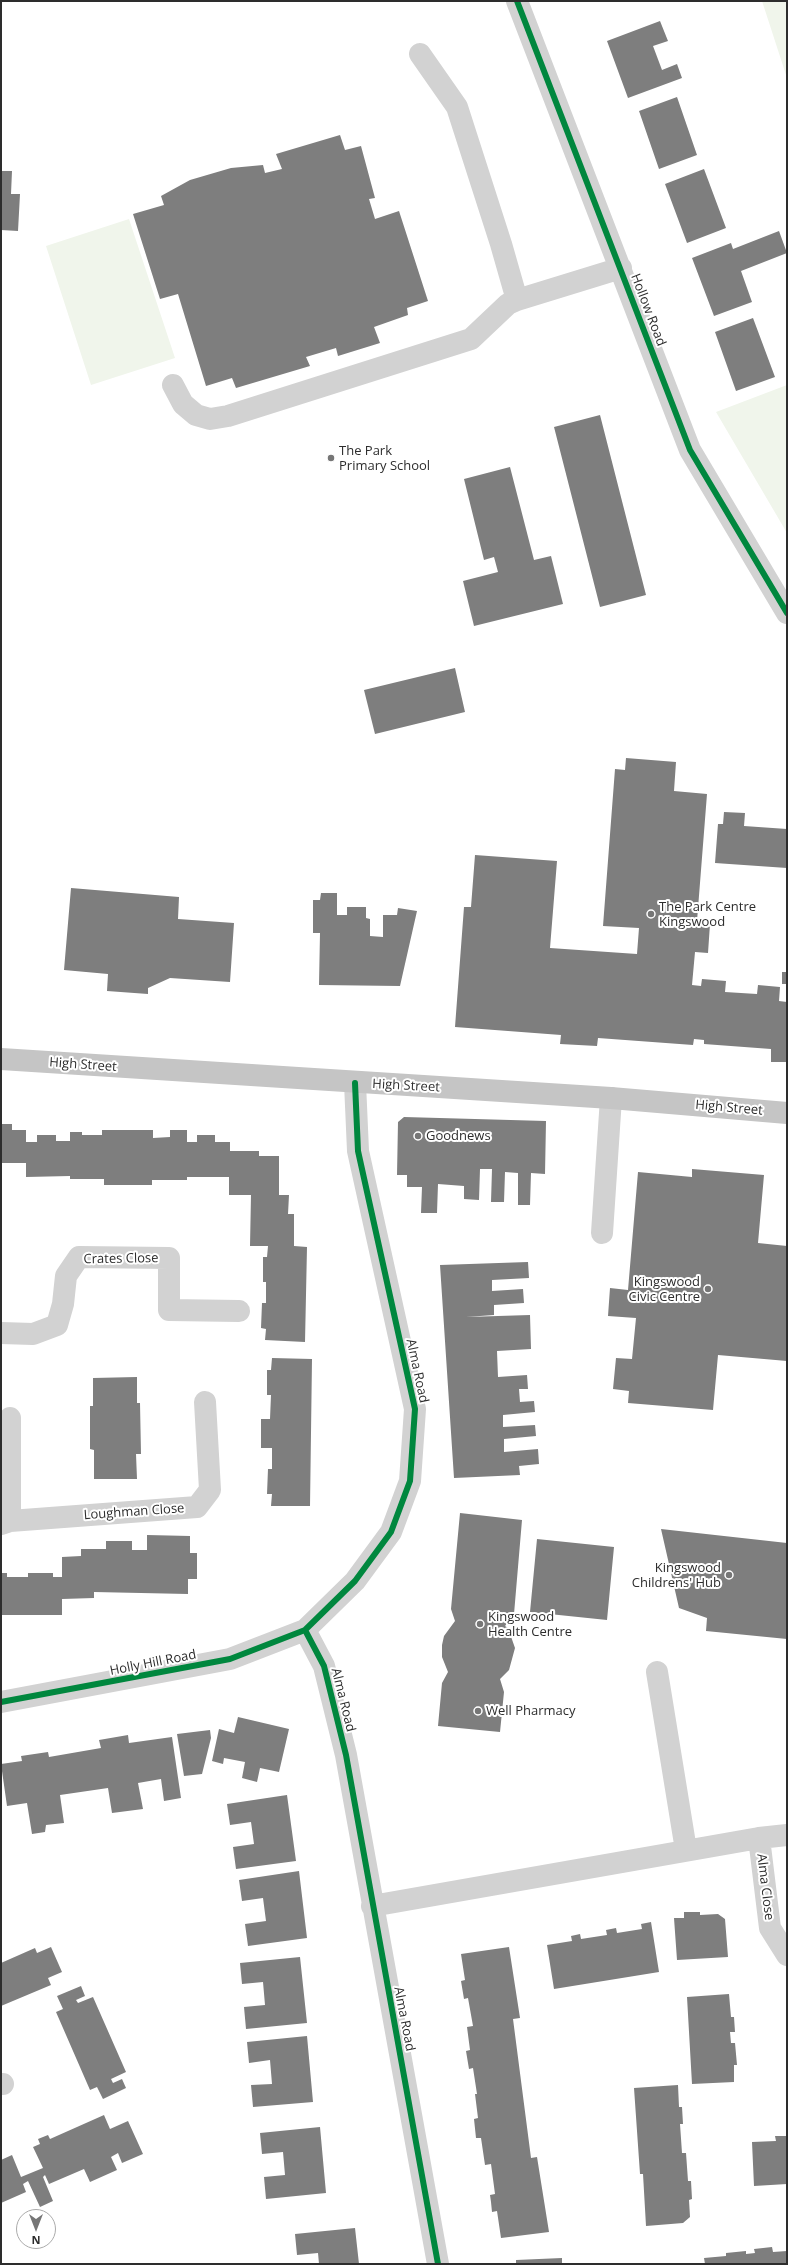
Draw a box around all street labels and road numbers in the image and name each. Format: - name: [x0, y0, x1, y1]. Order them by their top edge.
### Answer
- street label: Hollow Road: [627, 272, 669, 348]
- street label: High Street: [49, 1055, 117, 1075]
- street label: High Street: [372, 1076, 440, 1096]
- street label: High Street: [695, 1097, 763, 1119]
- street label: Crates Close: [83, 1251, 159, 1267]
- street label: Alma Road: [403, 1338, 431, 1404]
- street label: Loughman Close: [83, 1501, 185, 1523]
- street label: Holly Hill Road: [108, 1647, 198, 1679]
- street label: Alma Road: [328, 1667, 358, 1733]
- street label: Alma Close: [753, 1853, 777, 1921]
- street label: Alma Road: [390, 1986, 418, 2052]

